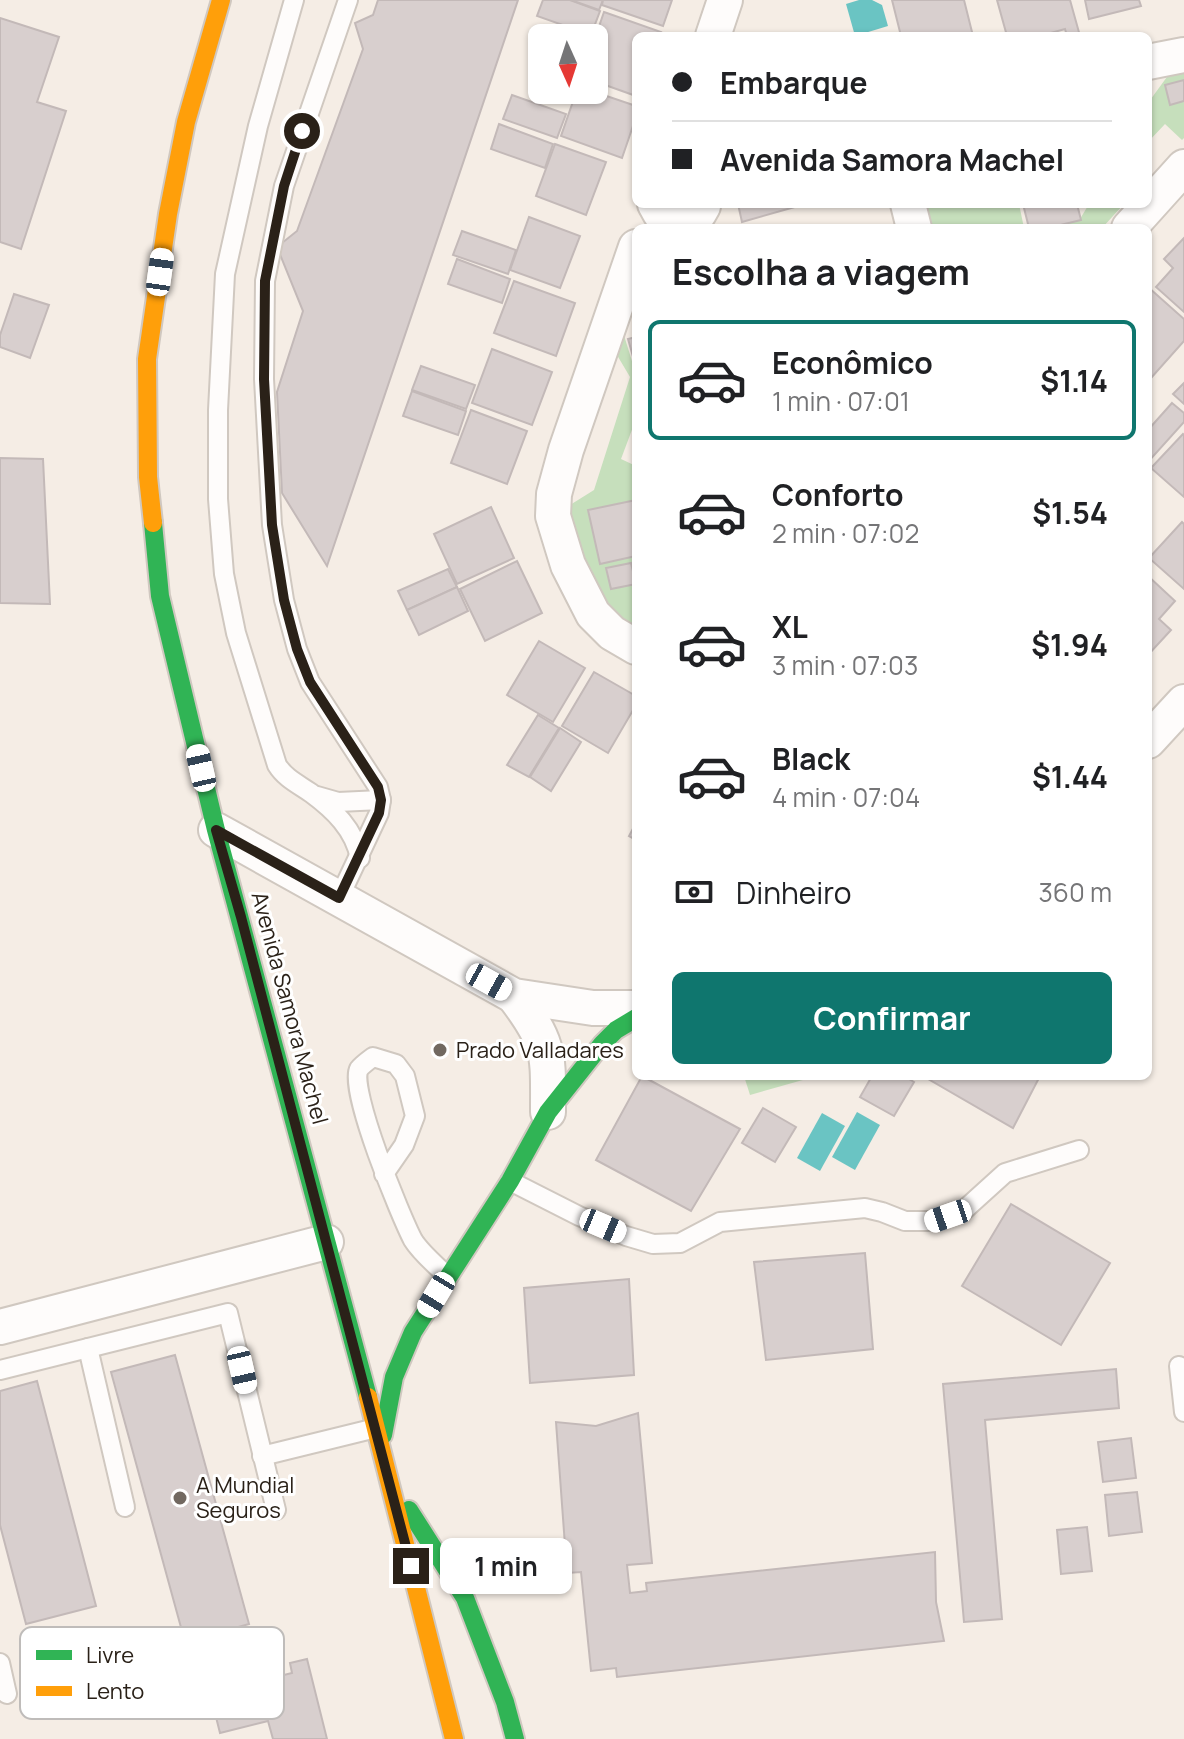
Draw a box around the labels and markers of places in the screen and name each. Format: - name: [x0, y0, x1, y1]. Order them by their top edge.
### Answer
- place label: Prado Valladares: [456, 1035, 624, 1065]
- marker: Prado Valladares: [431, 1041, 449, 1059]
- place label: A Mundial Seguros: [196, 1470, 294, 1525]
- marker: A Mundial Seguros: [171, 1489, 189, 1507]

